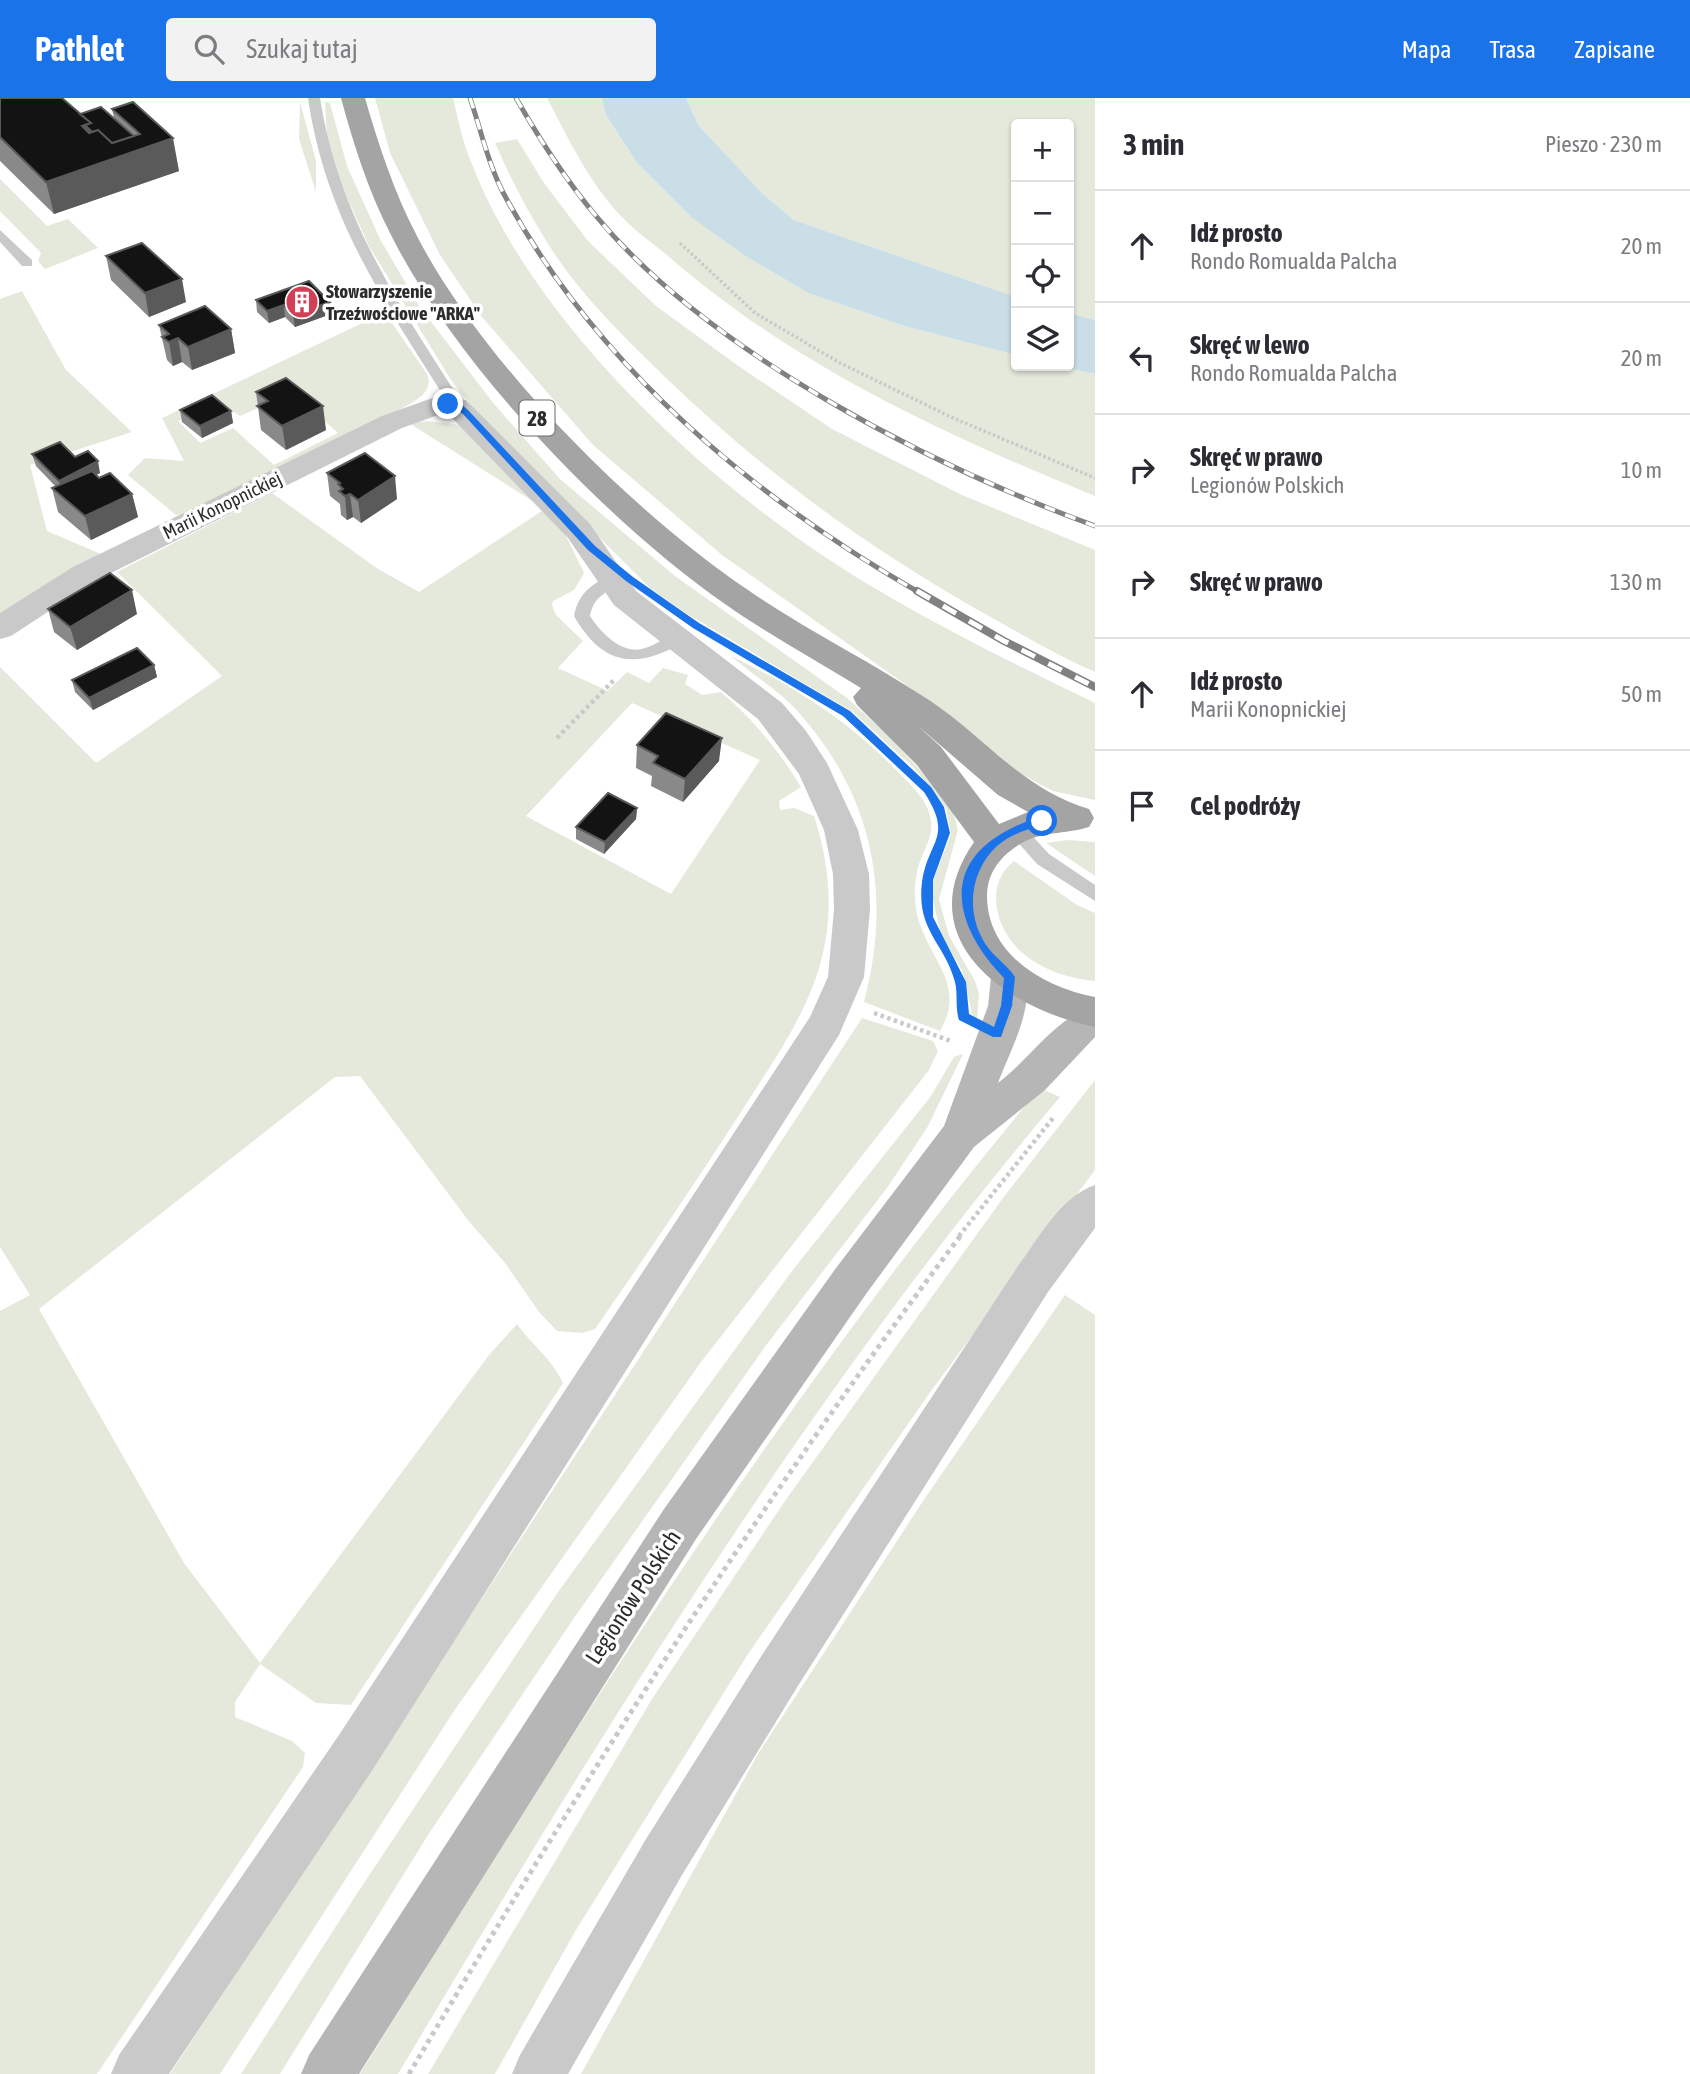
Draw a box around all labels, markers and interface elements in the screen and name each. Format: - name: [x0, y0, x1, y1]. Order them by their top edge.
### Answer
- search box: [166, 18, 656, 81]
- text: Pathlet: [35, 30, 124, 68]
- icon: search: [190, 30, 228, 68]
- text: Szukaj tutaj: [246, 34, 358, 64]
- text: Mapa: [1402, 36, 1451, 63]
- text: Trasa: [1489, 36, 1536, 63]
- text: Zapisane: [1574, 36, 1655, 63]
- map controls: [1011, 119, 1074, 371]
- button: +: [1011, 119, 1074, 182]
- text: 3 min: [1123, 127, 1184, 161]
- text: Pieszo · 230 m: [1545, 131, 1662, 157]
- button: −: [1011, 182, 1074, 245]
- text: Idź prosto: [1190, 218, 1283, 248]
- icon: ahead: [1123, 227, 1161, 265]
- text: 20 m: [1621, 233, 1662, 259]
- button: locate: [1011, 245, 1074, 308]
- text: Rondo Romualda Palcha: [1190, 248, 1397, 274]
- place label: Stowarzyszenie Trzeźwościowe "ARKA": [326, 280, 480, 324]
- building icon: Stowarzyszenie Trzeźwościowe "ARKA": [283, 283, 321, 321]
- button: layers: [1011, 308, 1074, 371]
- text: Skręć w lewo: [1190, 330, 1310, 360]
- icon: left: [1123, 339, 1161, 377]
- text: 20 m: [1621, 345, 1662, 371]
- text: Rondo Romualda Palcha: [1190, 360, 1397, 386]
- route end: [432, 388, 463, 419]
- road number: 28: [520, 400, 554, 436]
- text: Skręć w prawo: [1190, 442, 1323, 472]
- icon: right: [1123, 451, 1161, 489]
- text: 10 m: [1621, 457, 1662, 483]
- street label: Marii Konopnickiej: [159, 467, 285, 543]
- text: Legionów Polskich: [1190, 472, 1344, 498]
- icon: right: [1123, 563, 1161, 601]
- text: Skręć w prawo: [1190, 567, 1323, 597]
- text: 130 m: [1610, 569, 1662, 595]
- text: Idź prosto: [1190, 666, 1283, 696]
- icon: ahead: [1123, 675, 1161, 713]
- text: 50 m: [1621, 681, 1662, 707]
- text: Marii Konopnickiej: [1190, 696, 1347, 722]
- icon: arrive: [1123, 787, 1161, 825]
- text: Cel podróży: [1190, 791, 1301, 821]
- route start: [1026, 805, 1057, 836]
- street label: Legionów Polskich: [580, 1525, 686, 1669]

